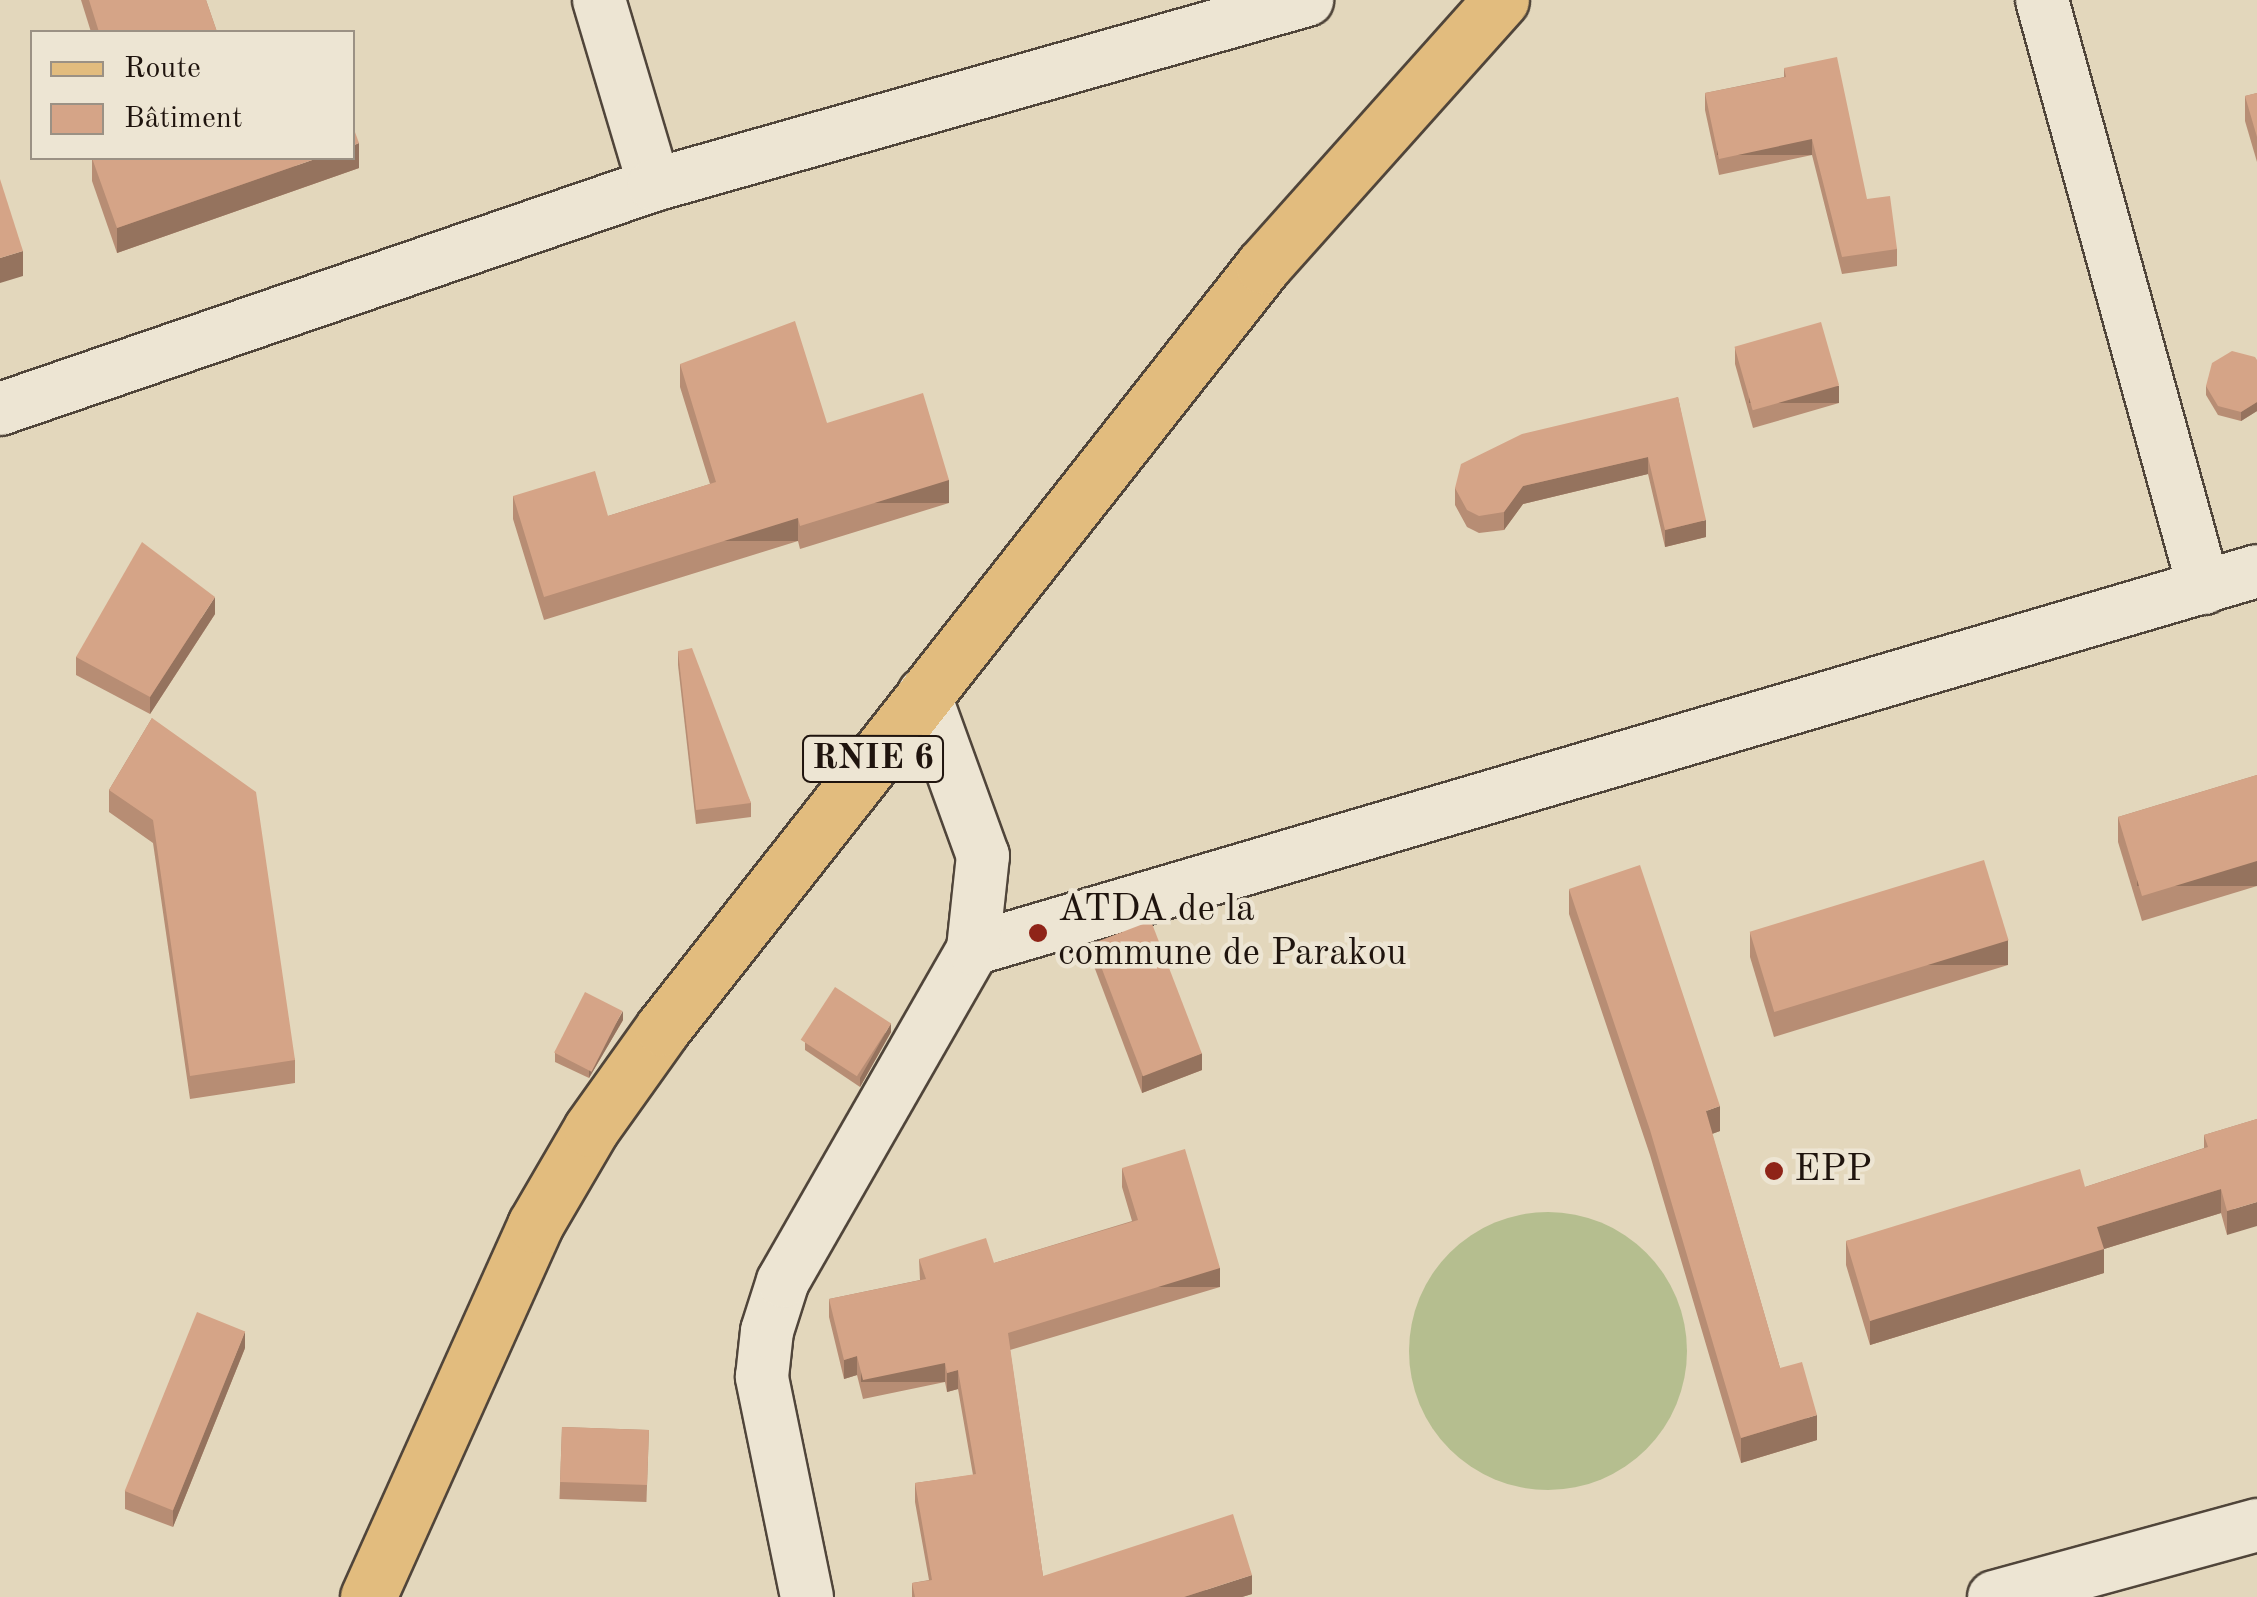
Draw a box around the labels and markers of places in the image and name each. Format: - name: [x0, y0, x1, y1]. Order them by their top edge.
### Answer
- place label: ATDA de la commune de Parakou: [1058, 888, 1407, 978]
- marker: ATDA de la commune de Parakou: [1027, 922, 1049, 944]
- place label: EPP: [1794, 1148, 1872, 1194]
- marker: EPP: [1763, 1160, 1785, 1182]

